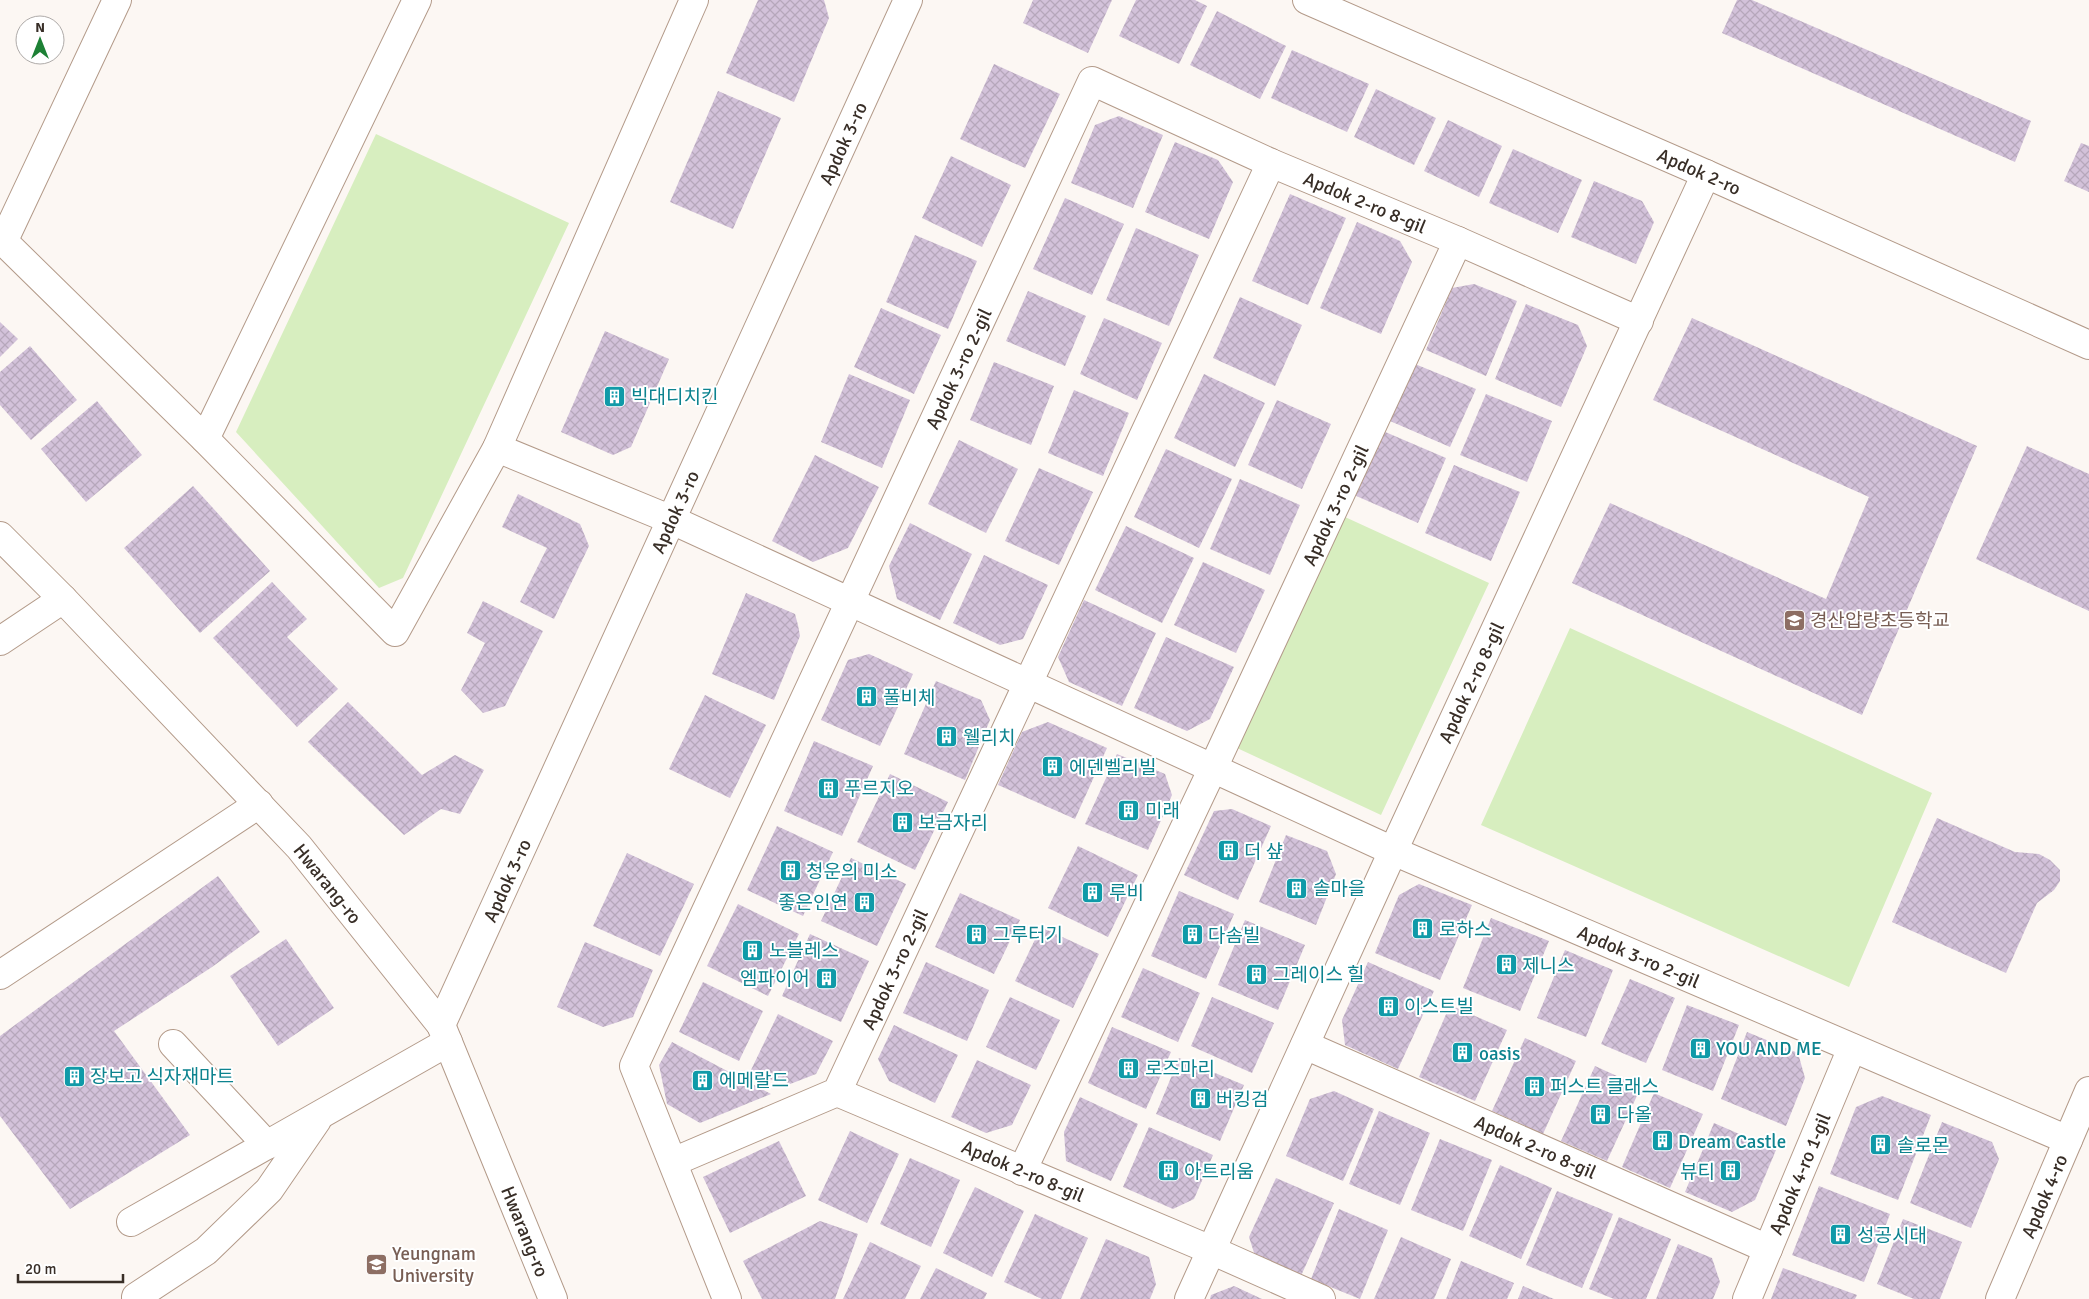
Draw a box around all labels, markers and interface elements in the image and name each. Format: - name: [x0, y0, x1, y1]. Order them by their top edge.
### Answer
- north arrow: [15, 15, 65, 65]
- text: N: [35, 19, 45, 36]
- street label: Apdok 3-ro: [814, 98, 873, 189]
- street label: Apdok 2-ro: [1653, 143, 1744, 201]
- street label: Apdok 2-ro 8-gil: [1300, 167, 1430, 239]
- street label: Apdok 3-ro 2-gil: [921, 305, 998, 433]
- building icon: 빅대디치킨: [603, 384, 627, 408]
- place label: 빅대디치킨: [631, 385, 718, 409]
- street label: Apdok 3-ro 2-gil: [1298, 441, 1375, 570]
- street label: Apdok 3-ro: [646, 467, 705, 558]
- school or university icon: 경산압량초등학교: [1782, 608, 1806, 632]
- place label: 경산압량초등학교: [1810, 609, 1950, 633]
- street label: Apdok 2-ro 8-gil: [1434, 618, 1510, 747]
- building icon: 풀비체: [855, 685, 879, 709]
- place label: 풀비체: [883, 686, 935, 710]
- building icon: 웰리치: [935, 725, 959, 749]
- place label: 웰리치: [963, 726, 1015, 750]
- building icon: 에덴벨리빌: [1041, 755, 1065, 779]
- place label: 에덴벨리빌: [1069, 756, 1156, 780]
- building icon: 푸르지오: [816, 776, 840, 800]
- place label: 푸르지오: [844, 777, 914, 801]
- building icon: 미래: [1117, 798, 1141, 822]
- place label: 미래: [1145, 799, 1180, 823]
- building icon: 보금자리: [890, 810, 914, 834]
- place label: 보금자리: [918, 811, 988, 835]
- street label: Apdok 3-ro: [478, 835, 537, 926]
- street label: Hwarang-ro: [288, 839, 367, 929]
- building icon: 더 샾: [1216, 839, 1240, 863]
- place label: 더 샾: [1244, 840, 1283, 864]
- building icon: 청운의 미소: [778, 859, 802, 883]
- place label: 청운의 미소: [806, 860, 898, 884]
- building icon: 솔마을: [1285, 876, 1309, 900]
- place label: 솔마을: [1313, 877, 1365, 901]
- building icon: 루비: [1081, 880, 1105, 904]
- place label: 루비: [1109, 881, 1144, 905]
- building icon: 좋은인연: [852, 890, 876, 914]
- place label: 좋은인연: [778, 891, 848, 915]
- street label: Apdok 3-ro 2-gil: [857, 905, 934, 1034]
- building icon: 로하스: [1411, 917, 1435, 941]
- place label: 로하스: [1439, 918, 1491, 942]
- street label: Apdok 3-ro 2-gil: [1574, 920, 1703, 994]
- building icon: 그루터기: [965, 922, 989, 946]
- place label: 그루터기: [993, 923, 1063, 947]
- building icon: 다솜빌: [1180, 923, 1204, 947]
- place label: 다솜빌: [1208, 924, 1260, 948]
- building icon: 노블레스: [741, 938, 765, 962]
- place label: 노블레스: [769, 939, 839, 963]
- building icon: 제니스: [1494, 953, 1518, 977]
- place label: 제니스: [1522, 954, 1574, 978]
- building icon: 그레이스 힐: [1245, 962, 1269, 986]
- place label: 그레이스 힐: [1273, 963, 1365, 987]
- building icon: 엠파이어: [814, 966, 838, 990]
- place label: 엠파이어: [740, 967, 810, 991]
- building icon: 이스트빌: [1376, 994, 1400, 1018]
- place label: 이스트빌: [1404, 995, 1474, 1019]
- building icon: YOU AND ME: [1688, 1036, 1712, 1060]
- place label: YOU AND ME: [1716, 1037, 1822, 1061]
- building icon: oasis: [1451, 1041, 1475, 1065]
- place label: oasis: [1479, 1042, 1520, 1066]
- building icon: 로즈마리: [1117, 1056, 1141, 1080]
- place label: 로즈마리: [1145, 1057, 1215, 1081]
- building icon: 장보고 식자재마트: [62, 1064, 86, 1088]
- place label: 장보고 식자재마트: [90, 1065, 234, 1089]
- building icon: 에메랄드: [691, 1068, 715, 1092]
- place label: 에메랄드: [719, 1069, 789, 1093]
- building icon: 퍼스트 클래스: [1522, 1074, 1546, 1098]
- place label: 퍼스트 클래스: [1550, 1075, 1659, 1099]
- building icon: 버킹검: [1188, 1087, 1212, 1111]
- place label: 버킹검: [1216, 1088, 1268, 1112]
- building icon: 다올: [1589, 1102, 1613, 1126]
- place label: 다올: [1617, 1103, 1652, 1127]
- street label: Apdok 4-ro 1-gil: [1764, 1109, 1837, 1238]
- street label: Apdok 2-ro 8-gil: [1471, 1110, 1600, 1185]
- building icon: Dream Castle: [1650, 1129, 1674, 1153]
- place label: Dream Castle: [1678, 1130, 1786, 1154]
- building icon: 솔로몬: [1869, 1133, 1893, 1157]
- place label: 솔로몬: [1897, 1134, 1949, 1158]
- street label: Apdok 2-ro 8-gil: [958, 1135, 1088, 1208]
- street label: Apdok 4-ro: [2016, 1151, 2074, 1242]
- building icon: 아트리움: [1156, 1159, 1180, 1183]
- building icon: 뷰티: [1719, 1159, 1743, 1183]
- place label: 아트리움: [1184, 1160, 1254, 1184]
- place label: 뷰티: [1680, 1160, 1715, 1184]
- street label: Hwarang-ro: [495, 1183, 554, 1281]
- building icon: 성공시대: [1829, 1223, 1853, 1247]
- place label: 성공시대: [1857, 1224, 1927, 1248]
- place label: Yeungnam University: [392, 1242, 476, 1288]
- scale bar: [18, 1252, 122, 1284]
- school or university icon: Yeungnam University: [364, 1252, 388, 1276]
- text: 20 m: [25, 1260, 56, 1278]

